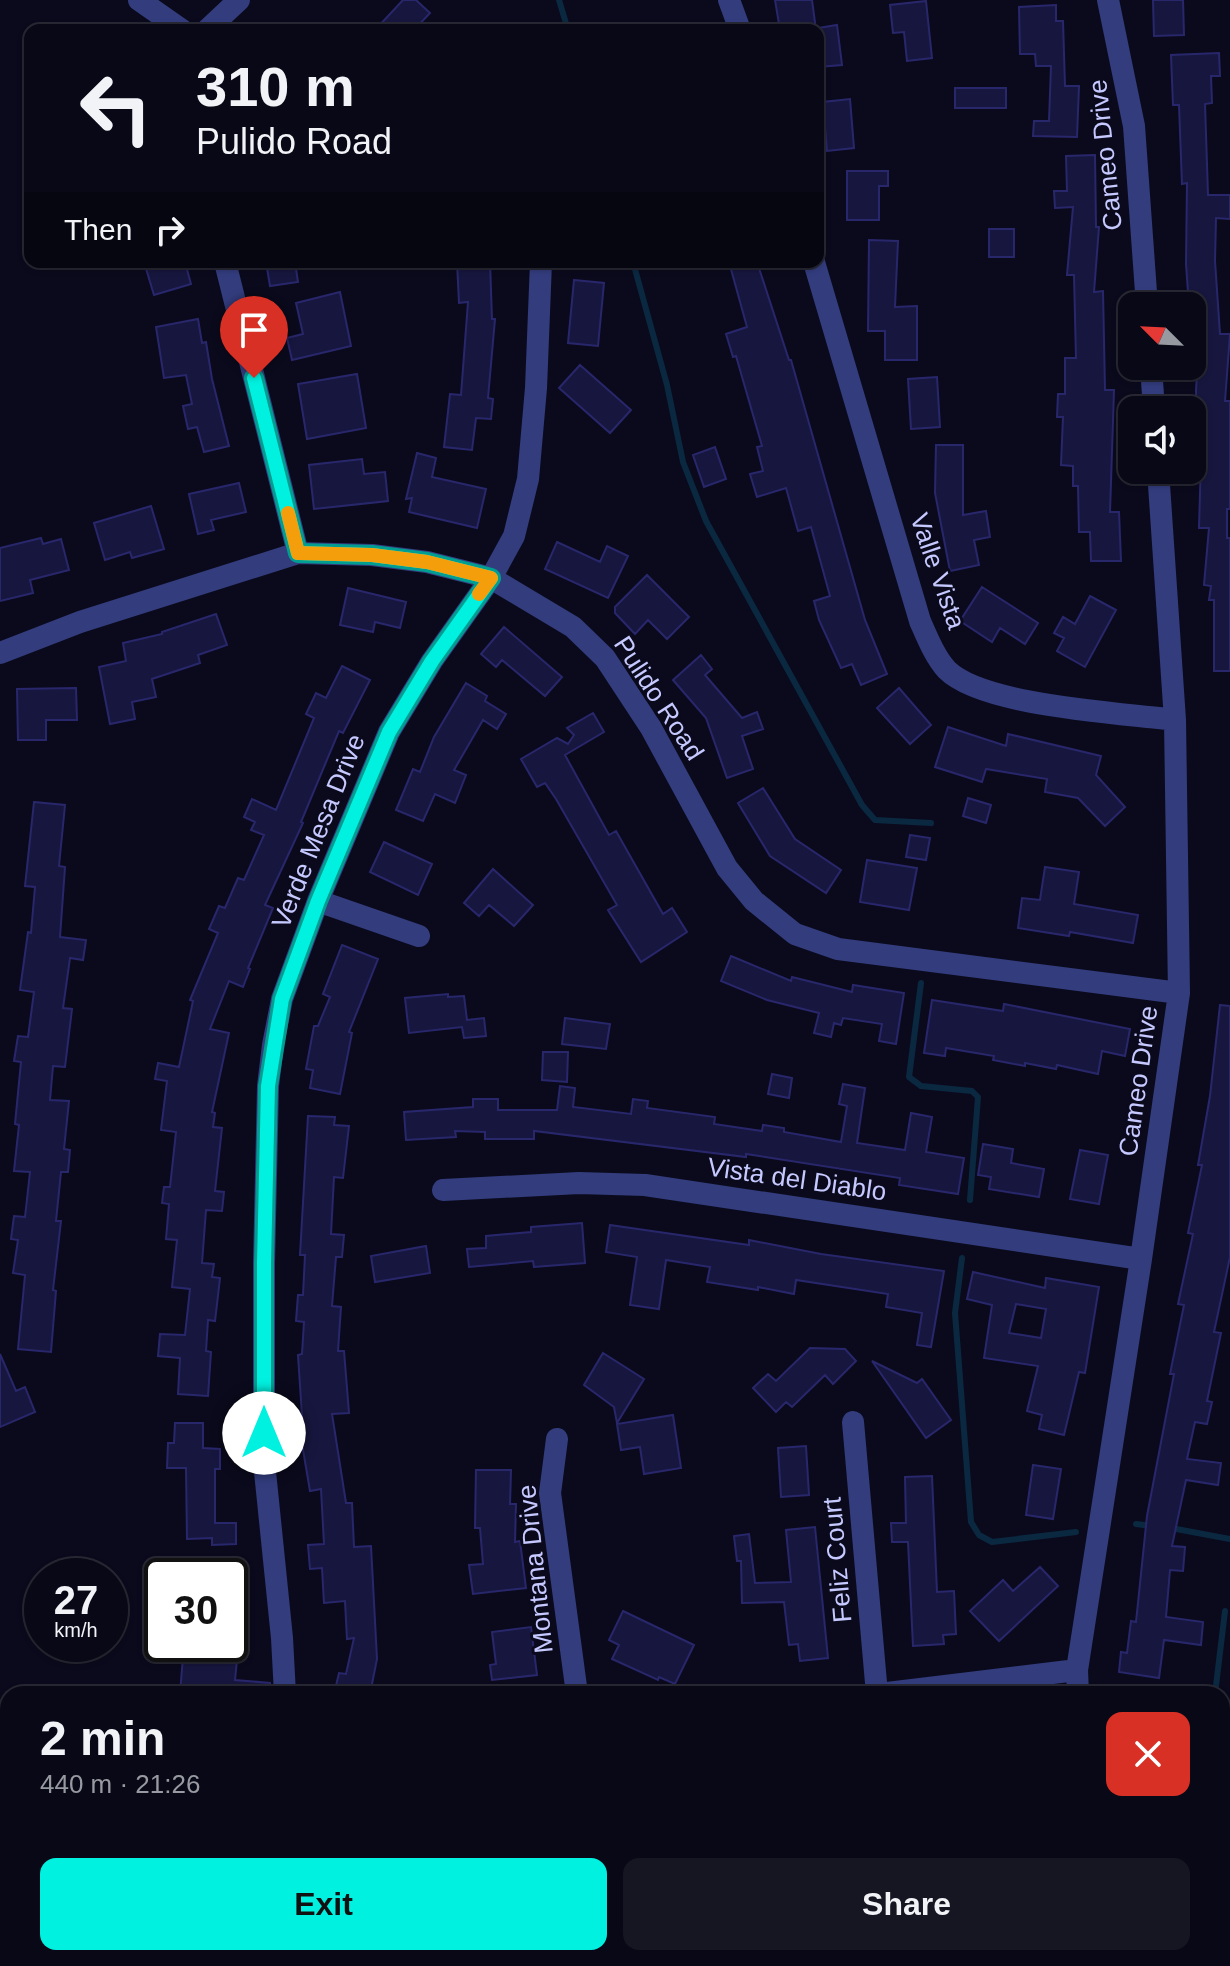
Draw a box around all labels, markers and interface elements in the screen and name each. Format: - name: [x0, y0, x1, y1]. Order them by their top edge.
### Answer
- text: 310 m: [196, 55, 355, 118]
- icon: left: [64, 56, 168, 160]
- street label: Cameo Drive: [1082, 78, 1128, 232]
- text: Pulido Road: [196, 121, 392, 162]
- icon: right: [148, 208, 192, 252]
- text: Then: [64, 213, 132, 246]
- north arrow: [1118, 292, 1206, 380]
- map controls: [1118, 292, 1206, 484]
- pin: [220, 296, 288, 378]
- icon: arrive: [232, 308, 276, 352]
- button: sound: [1118, 396, 1206, 484]
- street label: Valle Vista: [904, 509, 972, 633]
- street label: Pulido Road: [608, 630, 710, 766]
- street label: Verde Mesa Drive: [265, 730, 371, 932]
- street label: Cameo Drive: [1113, 1004, 1163, 1158]
- street label: Vista del Diablo: [706, 1152, 888, 1206]
- position arrow: [222, 1391, 306, 1475]
- street label: Montana Drive: [511, 1483, 559, 1655]
- street label: Feliz Court: [817, 1495, 857, 1624]
- speed limit sign: 30: [144, 1558, 248, 1662]
- text: 27: [54, 1578, 98, 1622]
- text: km/h: [54, 1619, 98, 1641]
- text: 2 min: [40, 1712, 165, 1765]
- button: close: [1106, 1712, 1190, 1796]
- text: 440 m · 21:26: [40, 1769, 200, 1799]
- button: Exit: [40, 1858, 607, 1950]
- button: Share: [623, 1858, 1190, 1950]

